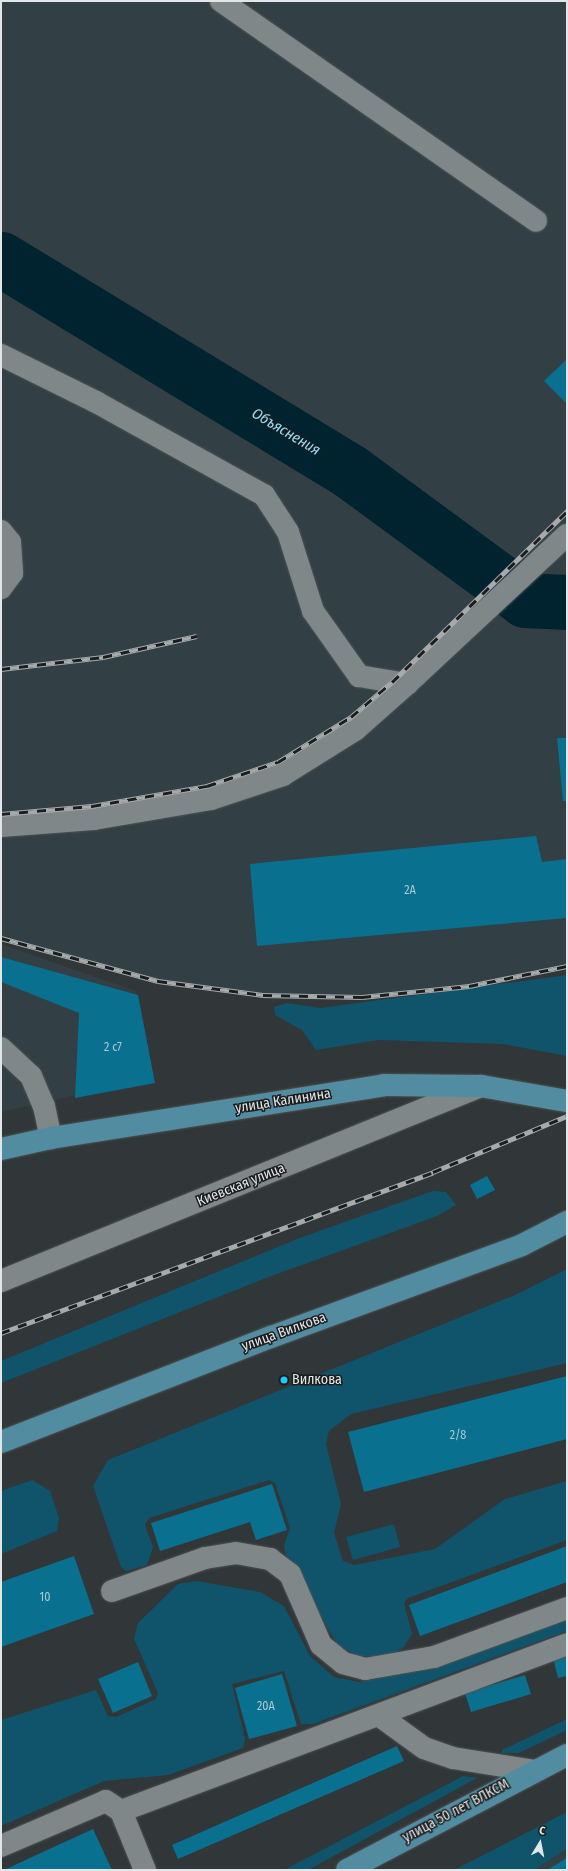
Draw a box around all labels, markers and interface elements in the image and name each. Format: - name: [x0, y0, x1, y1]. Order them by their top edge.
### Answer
- water label: Объяснения: [248, 404, 324, 460]
- house number: 2А: [404, 884, 416, 898]
- house number: 2 с7: [104, 1041, 122, 1055]
- street label: улица Калинина: [234, 1085, 332, 1117]
- street label: Киевская улица: [195, 1160, 287, 1210]
- street label: улица Вилкова: [240, 1309, 328, 1355]
- place label: Вилкова: [292, 1372, 342, 1388]
- marker: Вилкова: [279, 1375, 289, 1385]
- house number: 2/8: [450, 1429, 466, 1443]
- house number: 10: [40, 1591, 50, 1605]
- house number: 20А: [257, 1700, 275, 1714]
- street label: улица 50 лет ВЛКСМ: [400, 1776, 512, 1846]
- north arrow: [520, 1823, 560, 1863]
- text: С: [538, 1824, 546, 1838]

